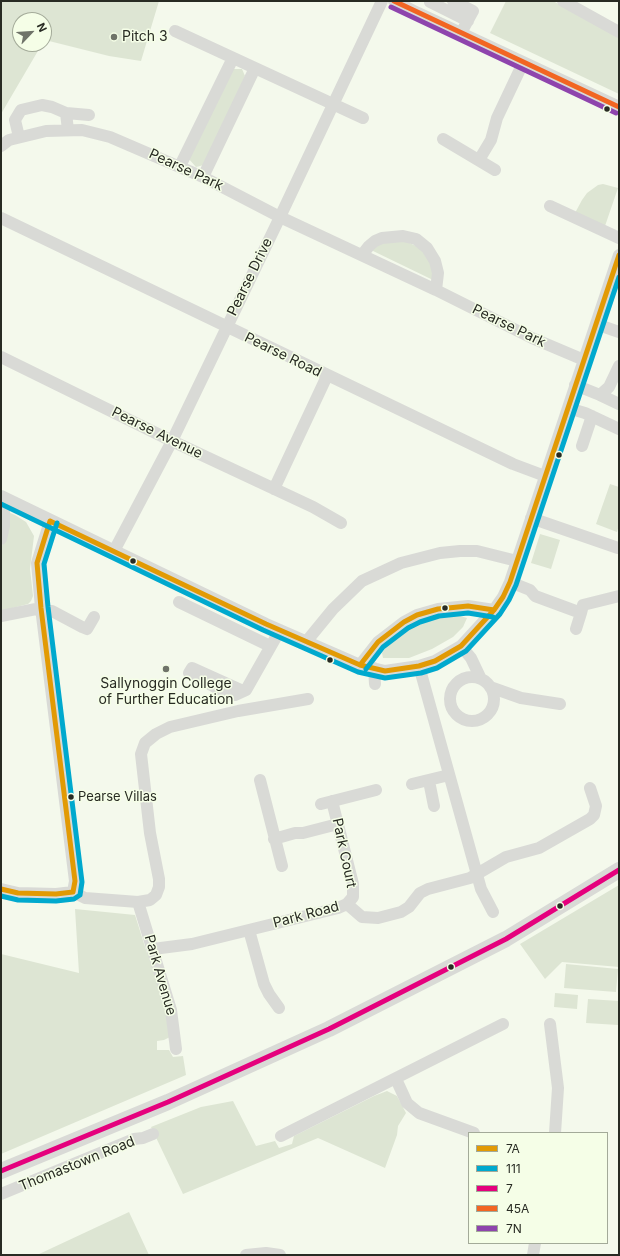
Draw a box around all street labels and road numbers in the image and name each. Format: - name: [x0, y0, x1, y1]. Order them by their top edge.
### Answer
- street label: Pearse Park: [146, 146, 226, 194]
- street label: Pearse Drive: [224, 235, 276, 319]
- street label: Pearse Park: [469, 301, 549, 351]
- street label: Pearse Road: [242, 329, 324, 381]
- street label: Pearse Avenue: [109, 404, 205, 462]
- street label: Park Court: [328, 817, 360, 889]
- street label: Park Road: [271, 898, 341, 932]
- street label: Park Avenue: [140, 933, 180, 1017]
- street label: Thomastown Road: [17, 1133, 137, 1195]

